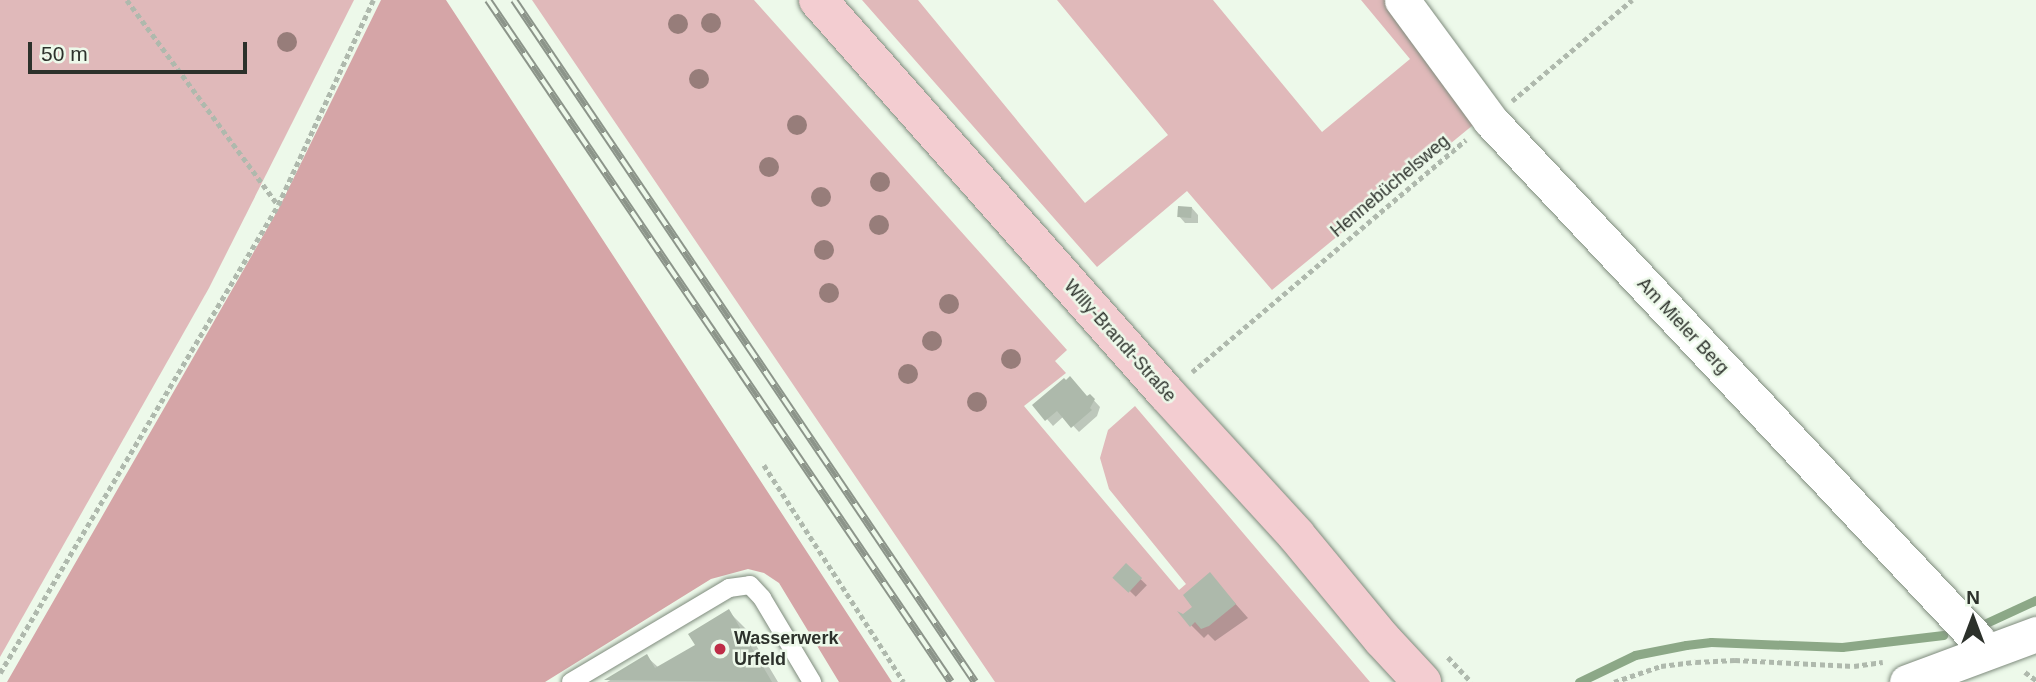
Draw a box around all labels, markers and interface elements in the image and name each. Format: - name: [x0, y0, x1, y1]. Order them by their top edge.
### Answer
- scale bar: [32, 28, 250, 72]
- text: 50 m: [41, 42, 88, 65]
- street label: Hennebüchelsweg: [1326, 130, 1454, 242]
- street label: Am Mieler Berg: [1633, 273, 1733, 379]
- street label: Willy-Brandt-Straße: [1059, 275, 1181, 407]
- north arrow: [1938, 584, 2008, 654]
- text: N: [1966, 587, 1980, 608]
- place label: Wasserwerk Urfeld: [734, 628, 838, 670]
- marker: Wasserwerk Urfeld: [712, 641, 728, 657]

